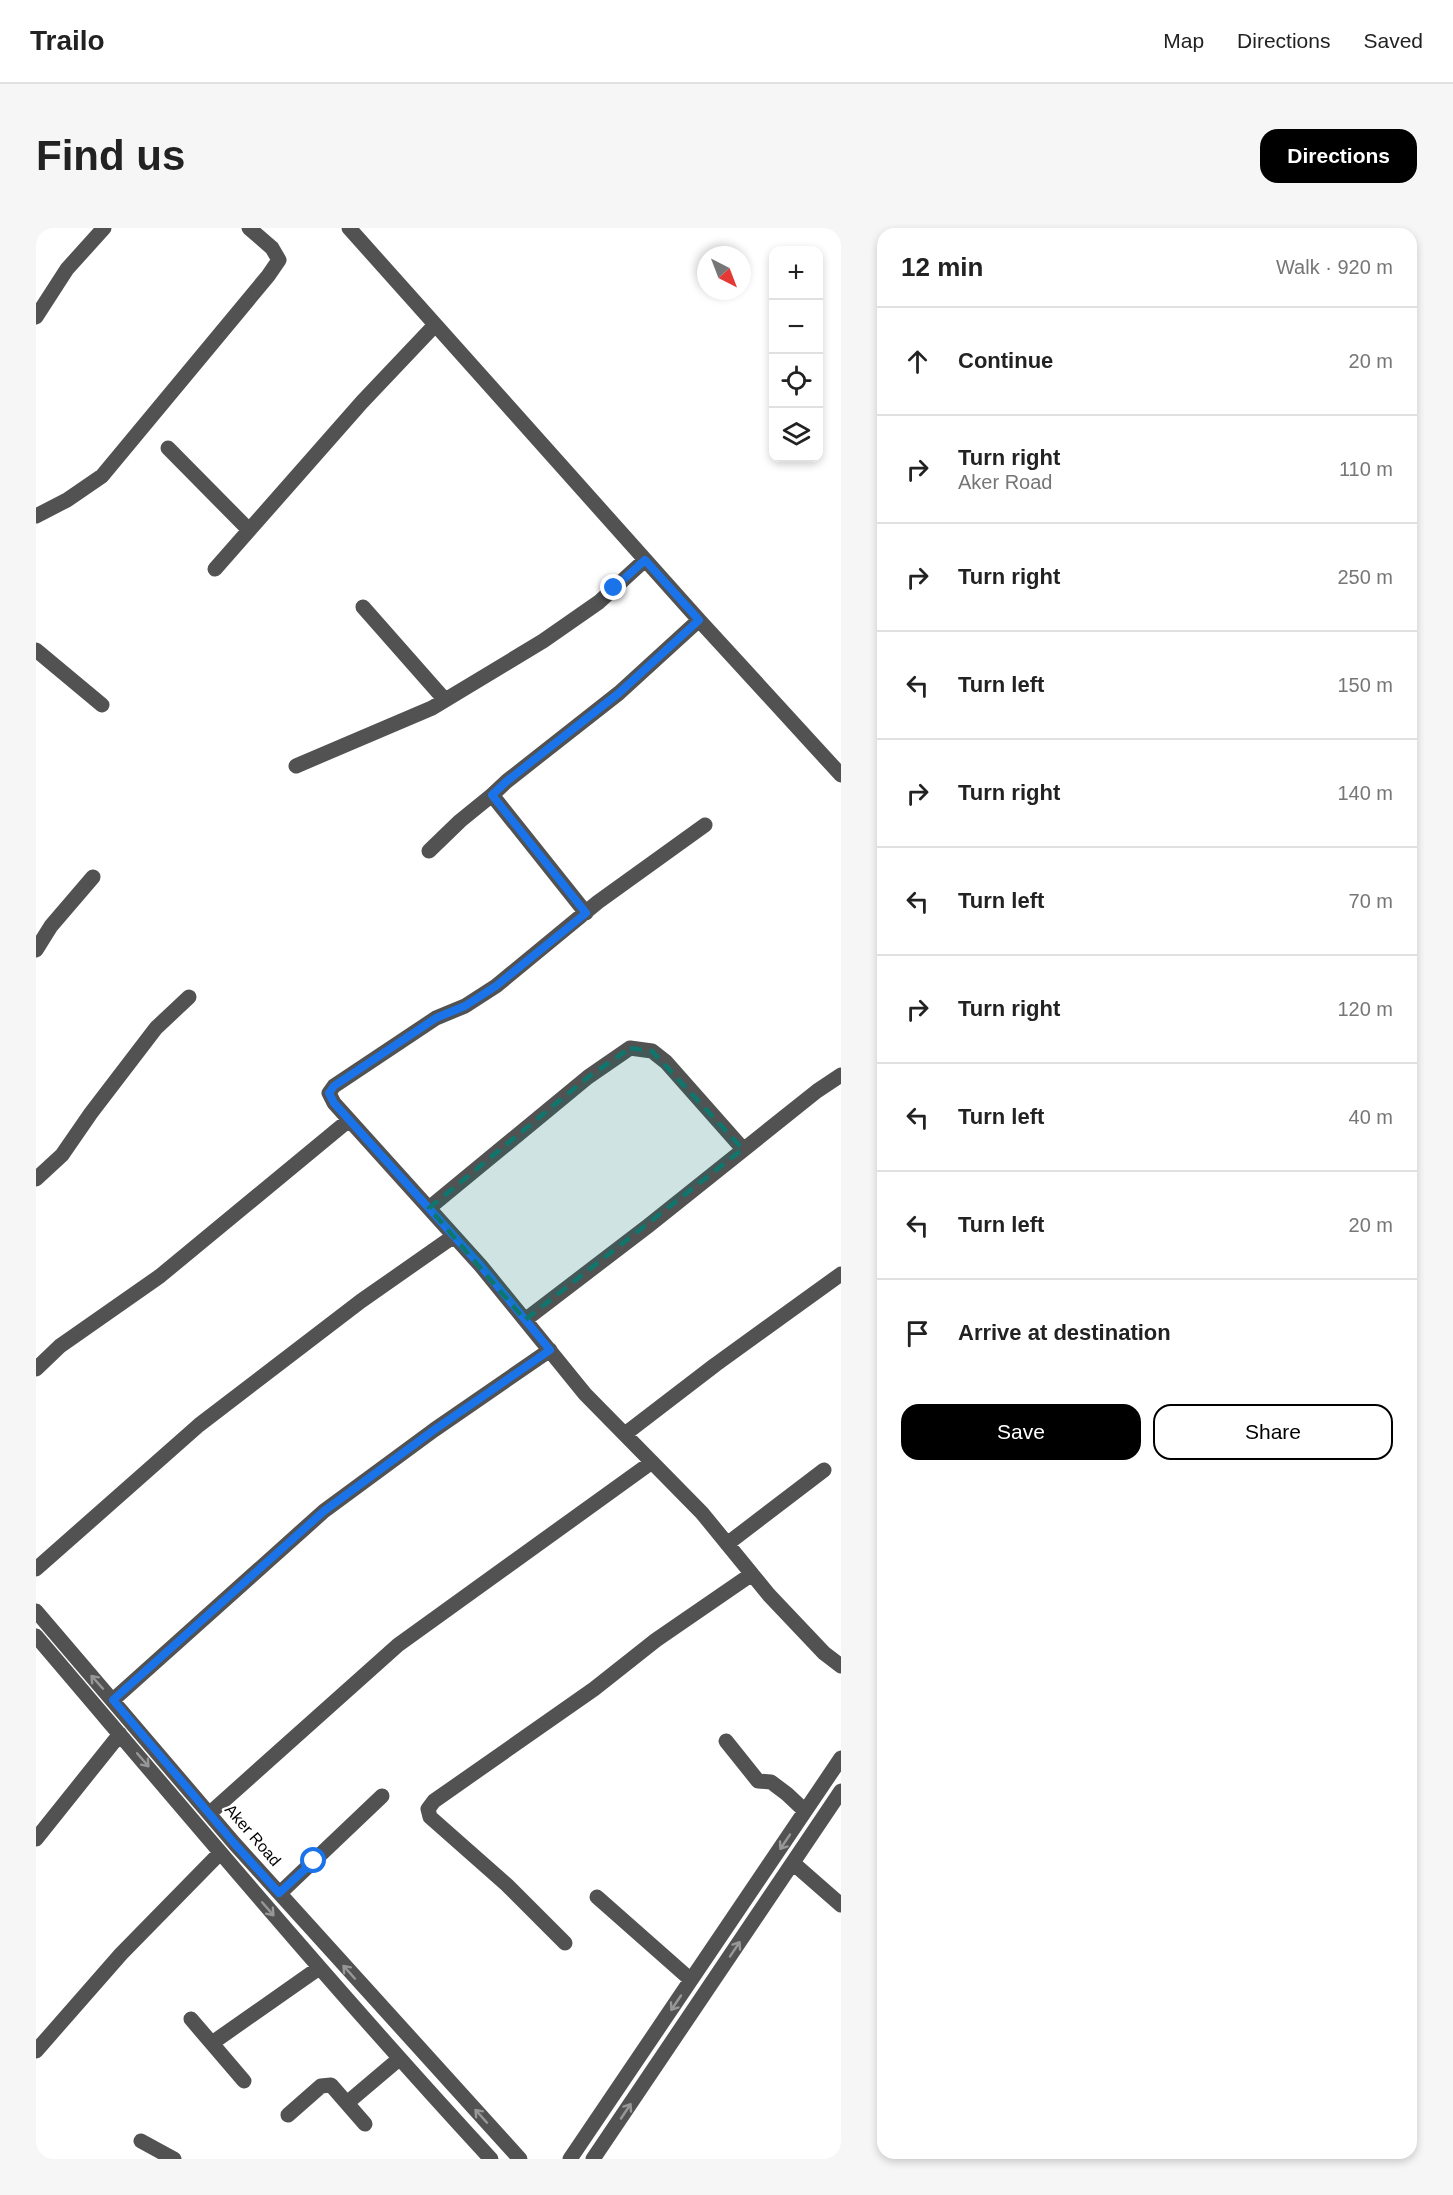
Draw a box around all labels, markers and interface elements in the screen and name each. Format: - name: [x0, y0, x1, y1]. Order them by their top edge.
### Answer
- text: Trailo: [30, 25, 105, 56]
- text: Map: [1163, 29, 1204, 52]
- text: Directions: [1237, 29, 1330, 52]
- text: Saved: [1363, 29, 1423, 52]
- button: Directions: [1260, 129, 1417, 183]
- text: Find us: [36, 132, 185, 179]
- north arrow: [697, 246, 751, 300]
- map controls: [769, 246, 823, 462]
- button: +: [769, 246, 823, 300]
- text: 12 min: [901, 252, 983, 282]
- text: Walk · 920 m: [1276, 256, 1393, 278]
- button: −: [769, 300, 823, 354]
- icon: ahead: [901, 345, 934, 378]
- text: Continue: [958, 348, 1053, 373]
- text: 20 m: [1349, 350, 1393, 372]
- button: locate: [769, 354, 823, 408]
- button: layers: [769, 408, 823, 462]
- text: Turn right: [958, 445, 1060, 470]
- icon: right: [901, 453, 934, 486]
- text: 110 m: [1339, 458, 1393, 480]
- text: Aker Road: [958, 471, 1053, 493]
- icon: right: [901, 561, 934, 594]
- text: Turn right: [958, 564, 1060, 589]
- text: 250 m: [1337, 566, 1393, 588]
- route end: [600, 574, 626, 600]
- icon: left: [901, 669, 934, 702]
- text: Turn left: [958, 672, 1044, 697]
- text: 150 m: [1337, 674, 1393, 696]
- icon: right: [901, 777, 934, 810]
- text: Turn right: [958, 780, 1060, 805]
- text: 140 m: [1337, 782, 1393, 804]
- icon: left: [901, 885, 934, 918]
- text: Turn left: [958, 888, 1044, 913]
- text: 70 m: [1349, 890, 1393, 912]
- icon: right: [901, 993, 934, 1026]
- text: Turn right: [958, 996, 1060, 1021]
- text: 120 m: [1337, 998, 1393, 1020]
- icon: left: [901, 1101, 934, 1134]
- text: Turn left: [958, 1104, 1044, 1129]
- text: 40 m: [1349, 1106, 1393, 1128]
- icon: left: [901, 1209, 934, 1242]
- text: Turn left: [958, 1212, 1044, 1237]
- text: 20 m: [1349, 1214, 1393, 1236]
- icon: arrive: [901, 1317, 934, 1350]
- text: Arrive at destination: [958, 1320, 1171, 1345]
- button: Save: [901, 1404, 1141, 1460]
- button: Share: [1153, 1404, 1393, 1460]
- one-way arrow: [91, 1674, 104, 1690]
- one-way arrow: [136, 1752, 150, 1767]
- street label: Aker Road: [222, 1801, 284, 1869]
- one-way arrow: [779, 1833, 791, 1849]
- route start: [300, 1847, 326, 1873]
- one-way arrow: [261, 1901, 275, 1916]
- one-way arrow: [729, 1941, 741, 1958]
- one-way arrow: [342, 1964, 356, 1979]
- one-way arrow: [669, 1994, 681, 2011]
- one-way arrow: [620, 2103, 632, 2119]
- one-way arrow: [474, 2108, 488, 2123]

